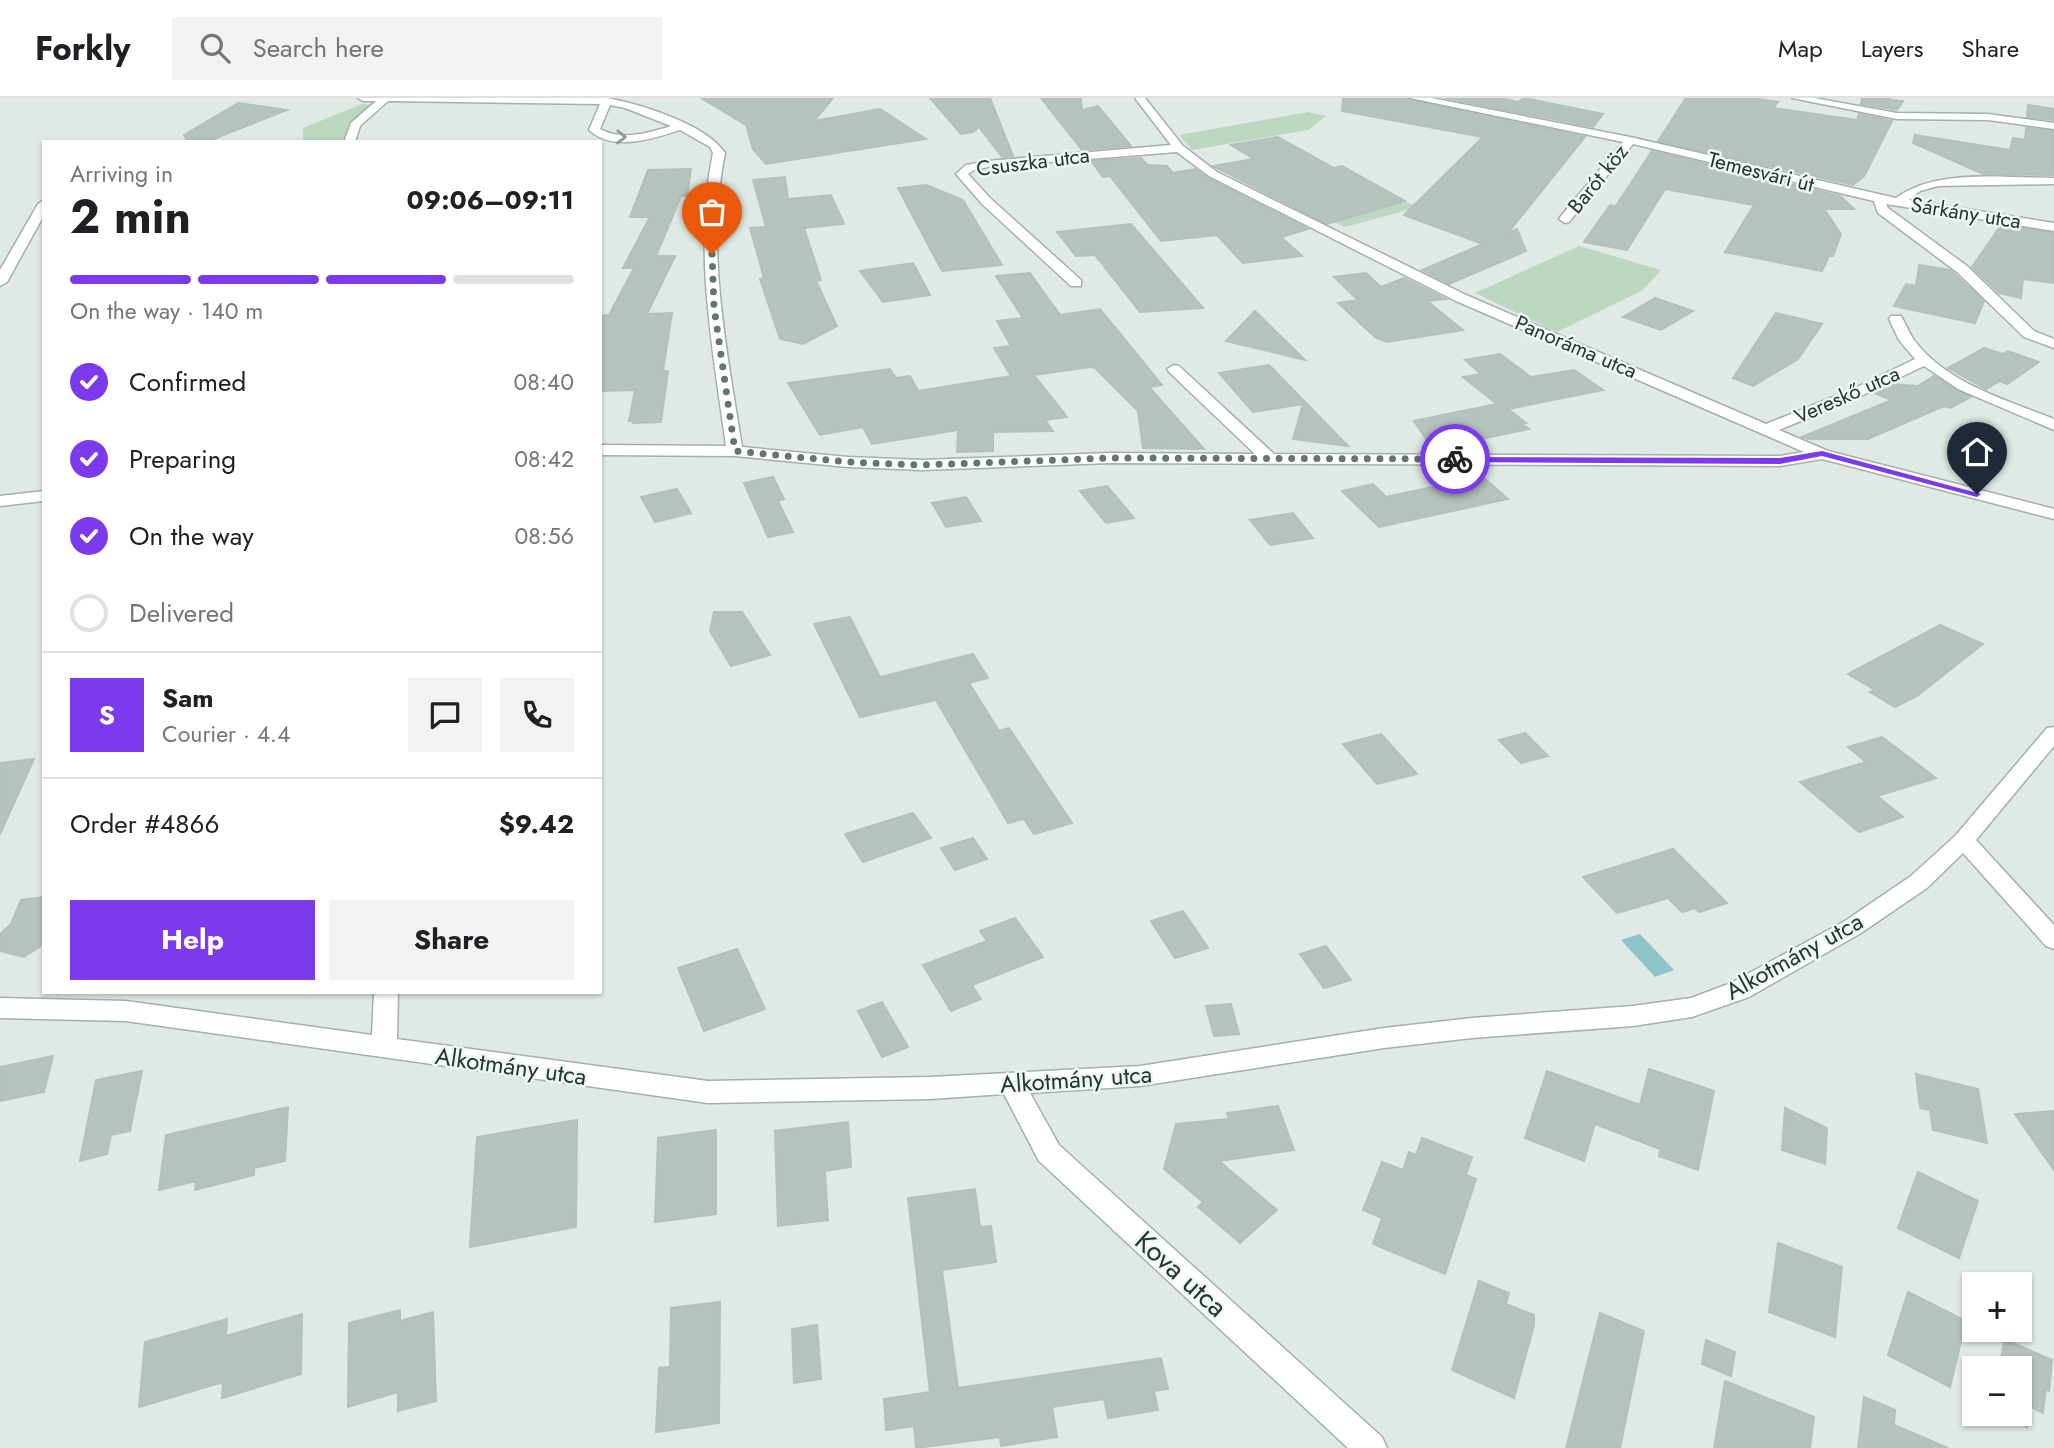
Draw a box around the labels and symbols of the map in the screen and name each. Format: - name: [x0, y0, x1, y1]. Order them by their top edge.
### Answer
- one-way arrow: [616, 129, 627, 144]
- street label: Barót köz: [1561, 138, 1635, 220]
- street label: Csuszka utca: [975, 140, 1091, 184]
- street label: Temesvári út: [1705, 144, 1817, 200]
- pin: [682, 182, 742, 254]
- street label: Sárkány utca: [1909, 190, 2023, 236]
- street label: Panoráma utca: [1510, 308, 1642, 386]
- street label: Vereskő utca: [1790, 358, 1904, 432]
- pin: [1947, 422, 2007, 494]
- courier: [1420, 424, 1490, 494]
- street label: Alkotmány utca: [1719, 904, 1869, 1008]
- street label: Alkotmány utca: [433, 1038, 589, 1094]
- street label: Alkotmány utca: [999, 1056, 1153, 1102]
- street label: Kova utca: [1126, 1221, 1236, 1327]

